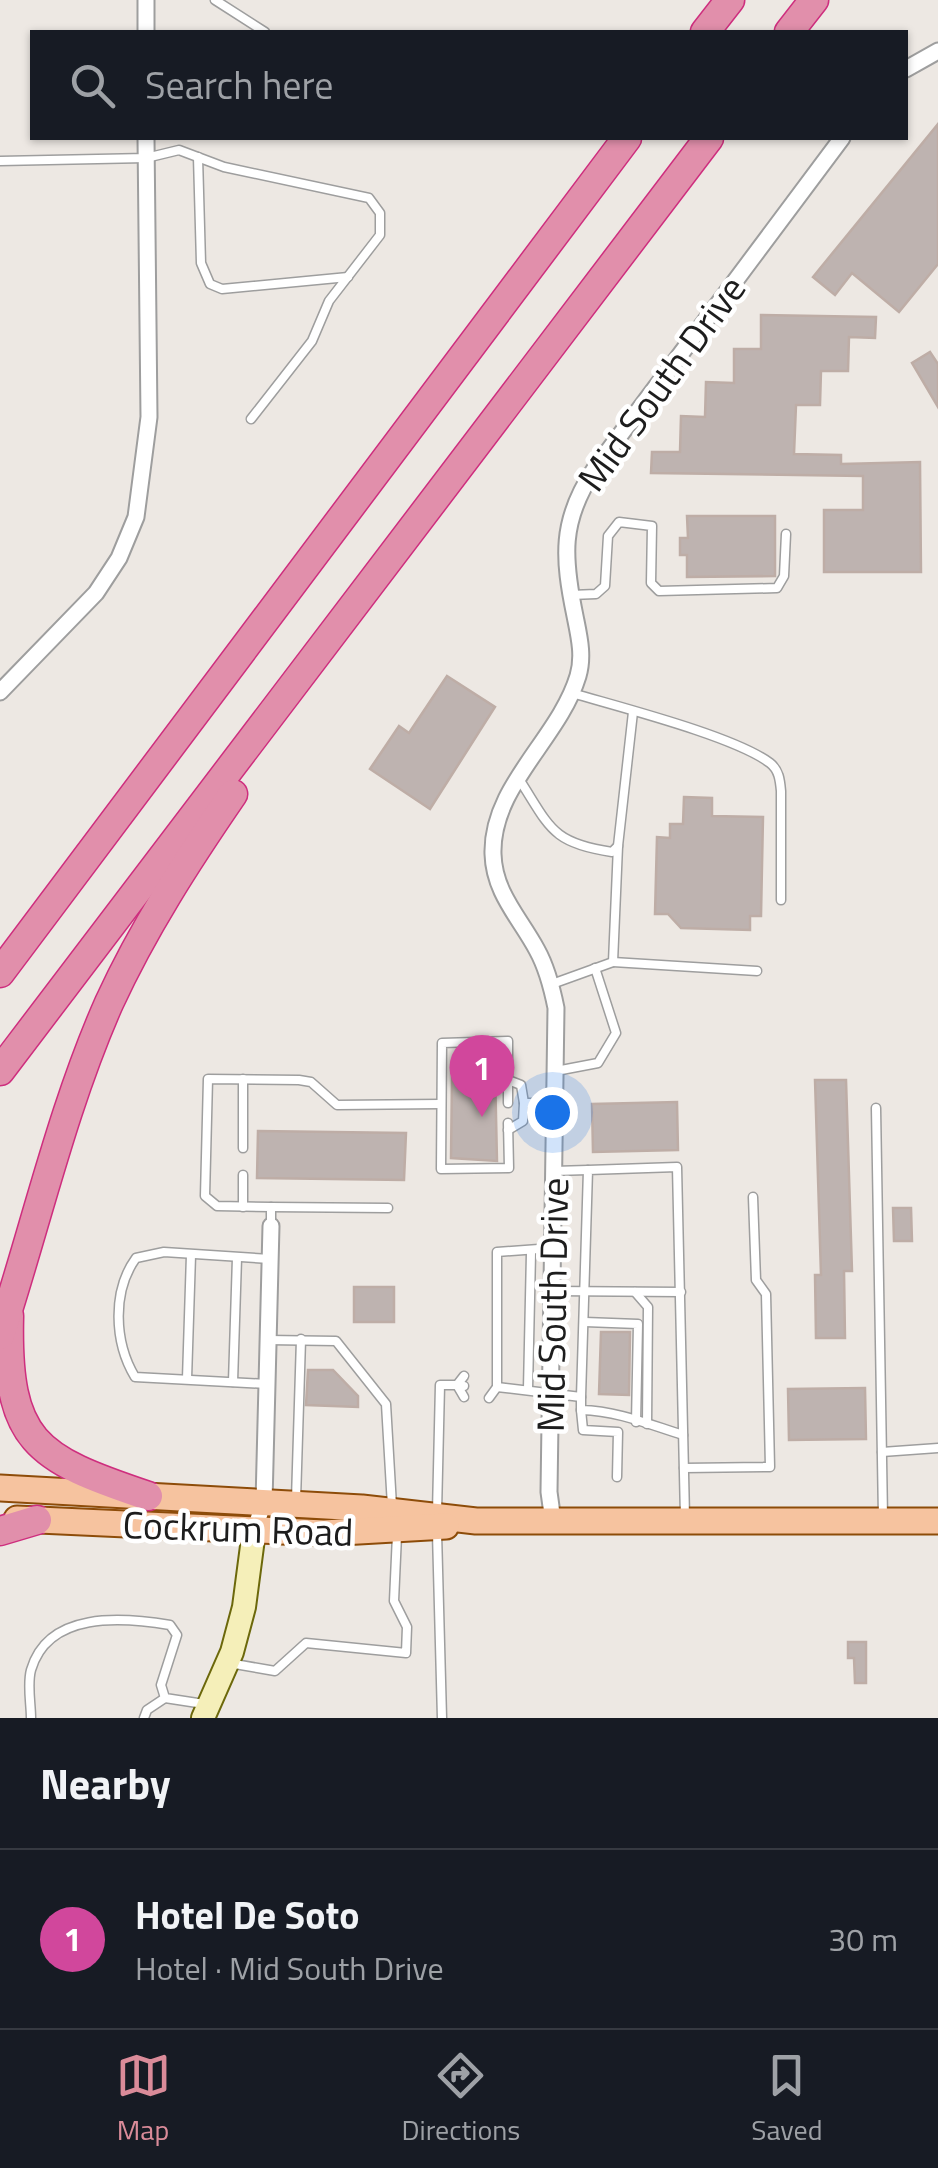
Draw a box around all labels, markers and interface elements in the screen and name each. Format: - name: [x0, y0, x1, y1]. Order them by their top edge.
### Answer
- search box: [30, 30, 908, 140]
- text: Search here: [145, 56, 333, 114]
- icon: search: [65, 58, 120, 113]
- street label: Mid South Drive: [563, 263, 759, 503]
- pin: 1: [450, 1034, 514, 1117]
- your location: [527, 1087, 578, 1138]
- street label: Mid South Drive: [521, 1177, 583, 1433]
- street label: Cockrum Road: [122, 1495, 354, 1561]
- text: Nearby: [40, 1751, 171, 1815]
- text: Hotel De Soto: [135, 1886, 359, 1944]
- text: 1: [64, 1915, 81, 1963]
- text: 30 m: [828, 1915, 898, 1963]
- text: Hotel · Mid South Drive: [135, 1944, 444, 1992]
- tab: Map: [116, 2048, 171, 2151]
- tab: Directions: [402, 2048, 520, 2151]
- tab: Saved: [751, 2048, 822, 2151]

